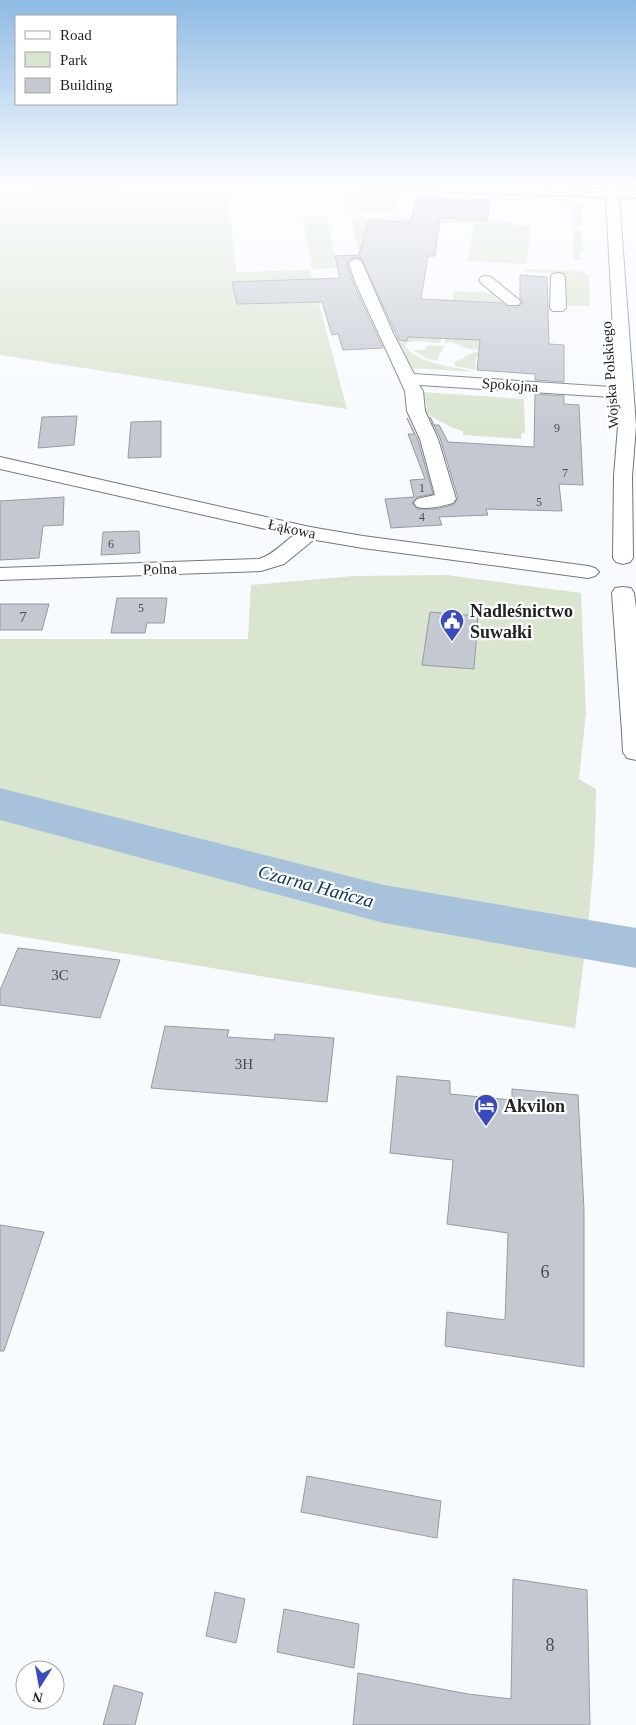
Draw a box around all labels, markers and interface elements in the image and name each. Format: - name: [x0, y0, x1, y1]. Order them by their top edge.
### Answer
- legend: [15, 15, 178, 105]
- text: Road: [60, 27, 92, 43]
- text: Park: [60, 52, 88, 68]
- text: Building: [60, 77, 113, 93]
- street label: Wojska Polskiego: [598, 321, 622, 429]
- street label: Spokojna: [481, 375, 539, 395]
- house number: 9: [554, 421, 560, 435]
- house number: 7: [562, 466, 568, 480]
- house number: 1: [419, 481, 425, 495]
- house number: 5: [536, 495, 542, 509]
- house number: 4: [419, 510, 425, 524]
- street label: Łąkowa: [267, 516, 318, 542]
- house number: 6: [108, 537, 114, 551]
- street label: Polna: [143, 560, 178, 578]
- house number: 5: [138, 601, 144, 615]
- place label: Nadleśnictwo Suwałki: [470, 601, 573, 642]
- public building icon: Nadleśnictwo Suwałki: [439, 608, 465, 642]
- house number: 7: [19, 609, 27, 625]
- water label: Czarna Hańcza: [256, 860, 376, 912]
- house number: 3C: [51, 967, 69, 983]
- house number: 3H: [235, 1056, 253, 1072]
- hotel icon: Akvilon: [473, 1093, 499, 1127]
- place label: Akvilon: [504, 1096, 565, 1116]
- house number: 6: [541, 1262, 550, 1282]
- house number: 8: [546, 1635, 555, 1655]
- north arrow: [15, 1660, 65, 1710]
- text: N: [31, 1689, 44, 1706]

